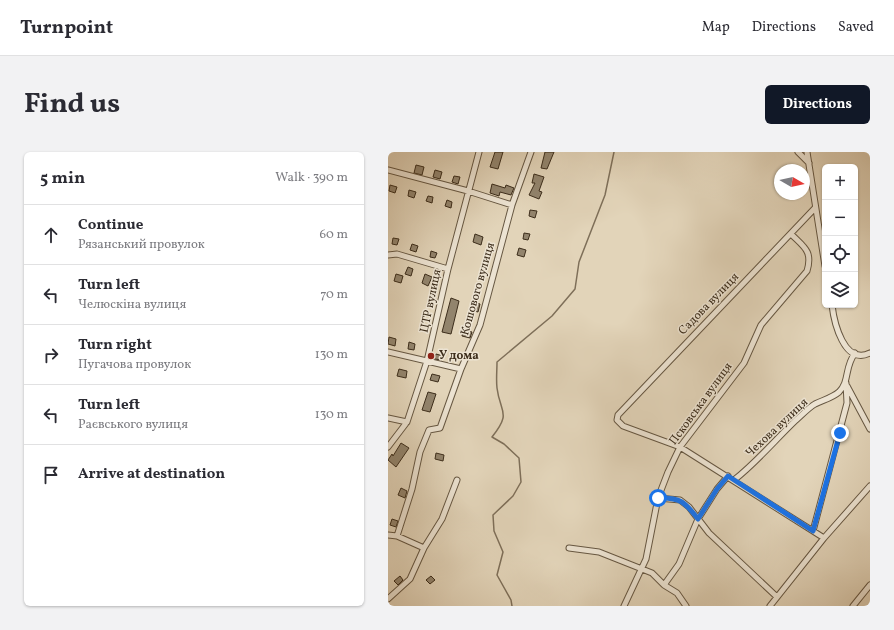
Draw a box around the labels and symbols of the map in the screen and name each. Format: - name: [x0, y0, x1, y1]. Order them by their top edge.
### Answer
- north arrow: [774, 164, 810, 200]
- street label: Кошового вулиця: [457, 241, 499, 337]
- street label: ЦТР вулиця: [416, 268, 446, 334]
- street label: Садова вулиця: [675, 269, 743, 339]
- place label: У дома: [439, 348, 479, 364]
- marker: У дома: [426, 351, 436, 361]
- street label: Псковська вулиця: [666, 360, 736, 448]
- street label: Чехова вулиця: [742, 395, 812, 461]
- route end: [831, 424, 849, 442]
- route start: [649, 489, 667, 507]

